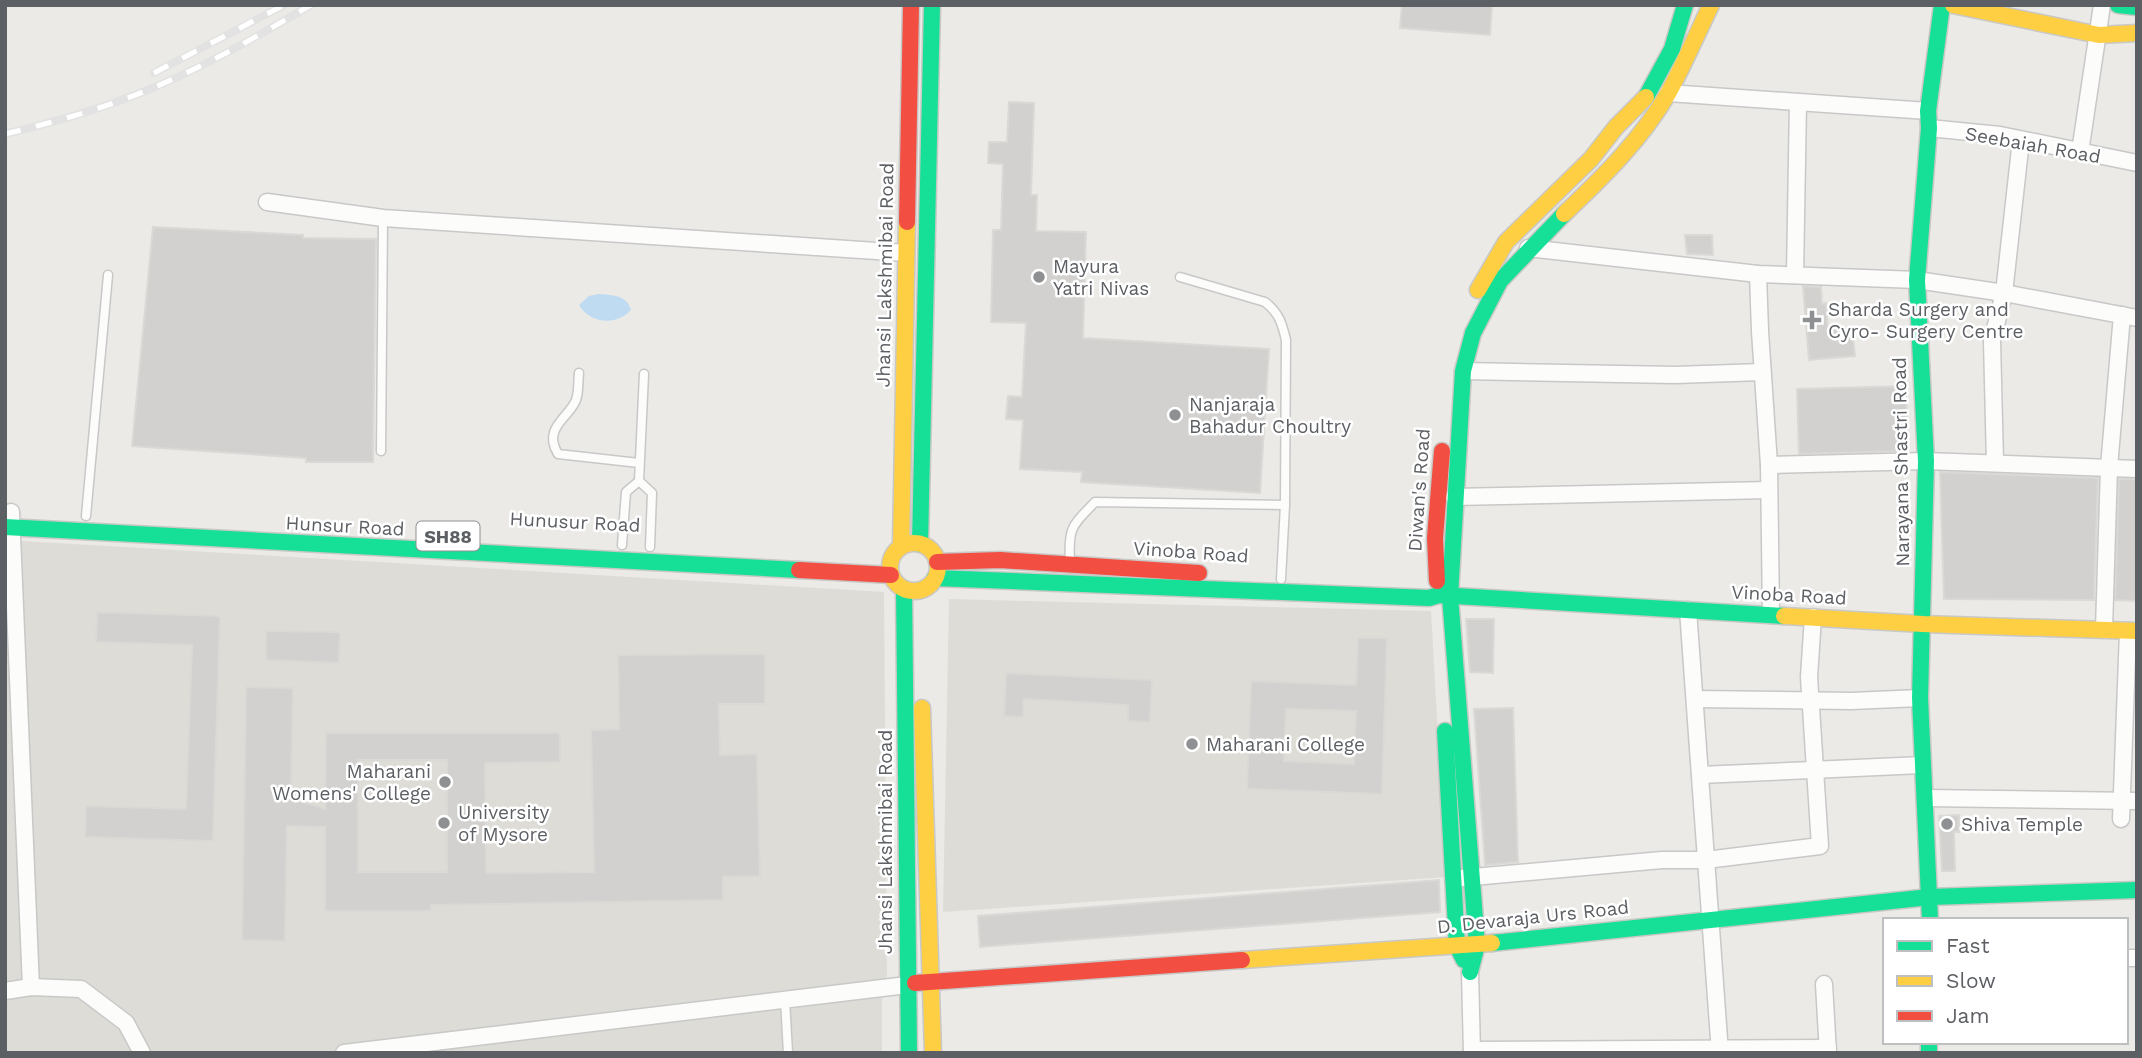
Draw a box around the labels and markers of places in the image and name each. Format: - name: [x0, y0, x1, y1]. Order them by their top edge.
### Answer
- place label: Mayura Yatri Nivas: [1053, 255, 1149, 300]
- marker: Mayura Yatri Nivas: [1031, 269, 1047, 285]
- place label: Sharda Surgery and Cyro- Surgery Centre: [1828, 298, 2024, 343]
- marker: Sharda Surgery and Cyro- Surgery Centre: [1802, 310, 1822, 330]
- place label: Nanjaraja Bahadur Choultry: [1189, 393, 1351, 438]
- marker: Nanjaraja Bahadur Choultry: [1167, 407, 1183, 423]
- place label: Maharani College: [1206, 733, 1365, 756]
- marker: Maharani College: [1184, 736, 1200, 752]
- place label: Maharani Womens' College: [272, 760, 431, 805]
- marker: Maharani Womens' College: [437, 774, 453, 790]
- place label: University of Mysore: [458, 801, 549, 846]
- place label: Shiva Temple: [1961, 813, 2083, 836]
- marker: University of Mysore: [436, 815, 452, 831]
- marker: Shiva Temple: [1939, 816, 1955, 832]

